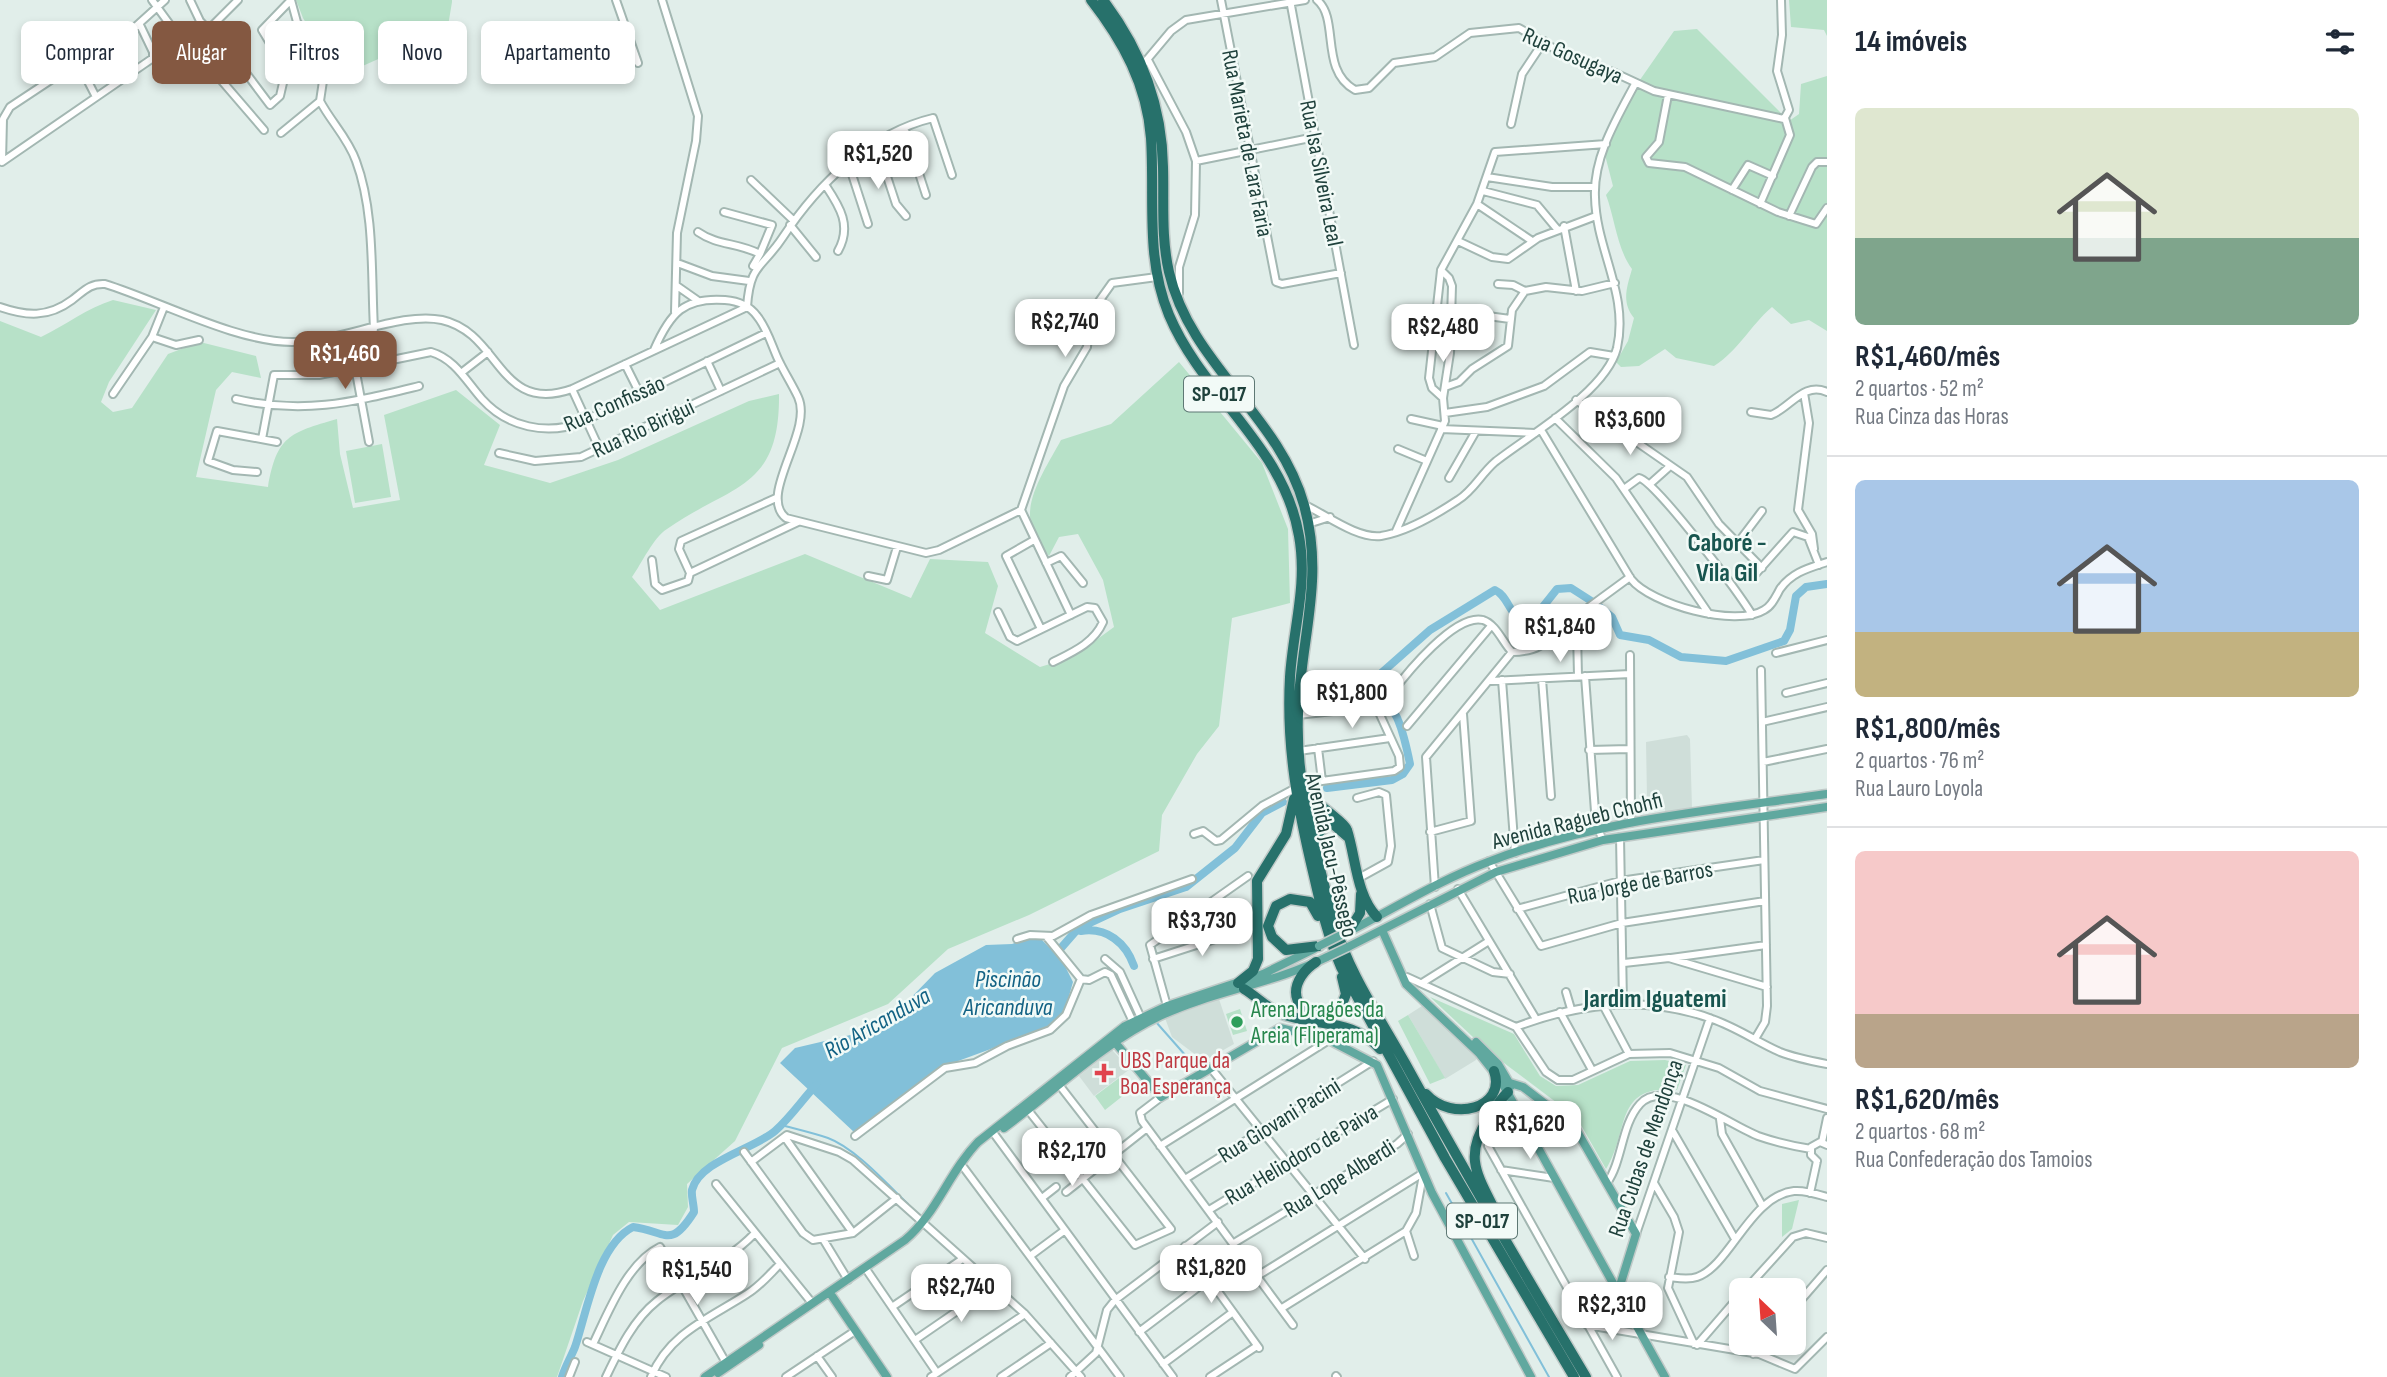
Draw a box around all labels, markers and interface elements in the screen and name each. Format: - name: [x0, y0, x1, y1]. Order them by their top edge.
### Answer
- chip: Comprar: [21, 21, 138, 84]
- chip: Alugar: [152, 21, 251, 84]
- chip: Filtros: [265, 21, 364, 84]
- chip: Novo: [378, 21, 467, 84]
- chip: Apartamento: [481, 21, 635, 84]
- street label: Rua Gosugaya: [1518, 21, 1627, 90]
- icon: filters: [2321, 23, 2359, 61]
- text: 14 imóveis: [1855, 24, 1967, 60]
- street label: Rua Marieta de Lara Faria: [1215, 47, 1279, 239]
- street label: Rua Isa Silveira Leal: [1293, 98, 1349, 249]
- pin: R$1,520: [813, 132, 943, 191]
- text: R$1,520: [843, 140, 913, 168]
- icon: home: [2044, 154, 2170, 280]
- pin: R$2,740: [1000, 300, 1130, 359]
- pin: R$2,480: [1378, 304, 1508, 364]
- text: R$2,740: [1031, 308, 1099, 336]
- text: R$2,480: [1407, 313, 1479, 341]
- pin: R$1,460: [280, 332, 410, 391]
- text: R$1,460/mês: [1855, 339, 2000, 375]
- text: R$1,460: [310, 340, 380, 368]
- street label: Rua Confissão: [560, 369, 669, 439]
- text: 2 quartos · 52 m²: [1855, 375, 1984, 403]
- road number: SP-017: [1184, 376, 1254, 412]
- street label: Rua Rio Birigui: [588, 393, 699, 465]
- pin: R$3,600: [1565, 398, 1695, 457]
- text: Rua Cinza das Horas: [1855, 403, 2009, 431]
- text: R$3,600: [1594, 406, 1666, 434]
- icon: home: [2044, 526, 2170, 652]
- district label: Caboré - Vila Gil: [1687, 528, 1767, 589]
- pin: R$1,840: [1495, 604, 1625, 664]
- text: R$1,840: [1525, 613, 1595, 641]
- pin: R$1,800: [1287, 670, 1417, 730]
- text: R$1,800: [1317, 679, 1387, 707]
- text: R$1,800/mês: [1855, 711, 2001, 747]
- text: 2 quartos · 76 m²: [1855, 747, 1984, 775]
- street label: Avenida Jacu-Pêssego: [1298, 769, 1364, 940]
- text: Rua Lauro Loyola: [1855, 775, 1983, 803]
- street label: Avenida Ragueb Chohfi: [1488, 786, 1665, 856]
- street label: Rua Jorge de Barros: [1565, 855, 1715, 911]
- icon: home: [2044, 897, 2170, 1023]
- pin: R$3,730: [1137, 898, 1267, 958]
- text: R$3,730: [1167, 907, 1237, 935]
- water label: Piscinão Aricanduva: [963, 965, 1053, 1022]
- water label: Rio Aricanduva: [819, 981, 936, 1065]
- district label: Jardim Iguatemi: [1583, 984, 1726, 1015]
- place label: Arena Dragões da Areia (Fliperama): [1250, 996, 1384, 1050]
- marker: Arena Dragões da Areia (Fliperama): [1229, 1014, 1245, 1030]
- place label: UBS Parque da Boa Esperança: [1120, 1047, 1231, 1101]
- street label: Rua Cubas de Mendonça: [1602, 1056, 1689, 1241]
- marker: UBS Parque da Boa Esperança: [1094, 1063, 1114, 1083]
- street label: Rua Giovani Pacini: [1213, 1072, 1346, 1170]
- text: R$1,620/mês: [1855, 1082, 1999, 1118]
- street label: Rua Heliodoro de Paiva: [1220, 1098, 1383, 1211]
- pin: R$1,620: [1465, 1102, 1595, 1161]
- text: R$1,620: [1495, 1110, 1565, 1138]
- text: 2 quartos · 68 m²: [1855, 1118, 1985, 1146]
- pin: R$2,170: [1007, 1128, 1137, 1188]
- street label: Rua Lope Alberdi: [1279, 1134, 1401, 1224]
- text: R$2,170: [1038, 1137, 1106, 1165]
- text: Rua Confederação dos Tamoios: [1855, 1146, 2092, 1174]
- road number: SP-017: [1447, 1204, 1517, 1238]
- pin: R$1,820: [1146, 1246, 1276, 1305]
- pin: R$1,540: [632, 1248, 762, 1307]
- text: R$1,820: [1176, 1254, 1246, 1282]
- text: R$1,540: [662, 1256, 732, 1284]
- pin: R$2,740: [896, 1264, 1026, 1324]
- text: R$2,740: [927, 1273, 995, 1301]
- north arrow: [1729, 1278, 1806, 1354]
- map controls: [1729, 1278, 1806, 1355]
- pin: R$2,310: [1547, 1282, 1677, 1342]
- text: R$2,310: [1578, 1291, 1646, 1319]

